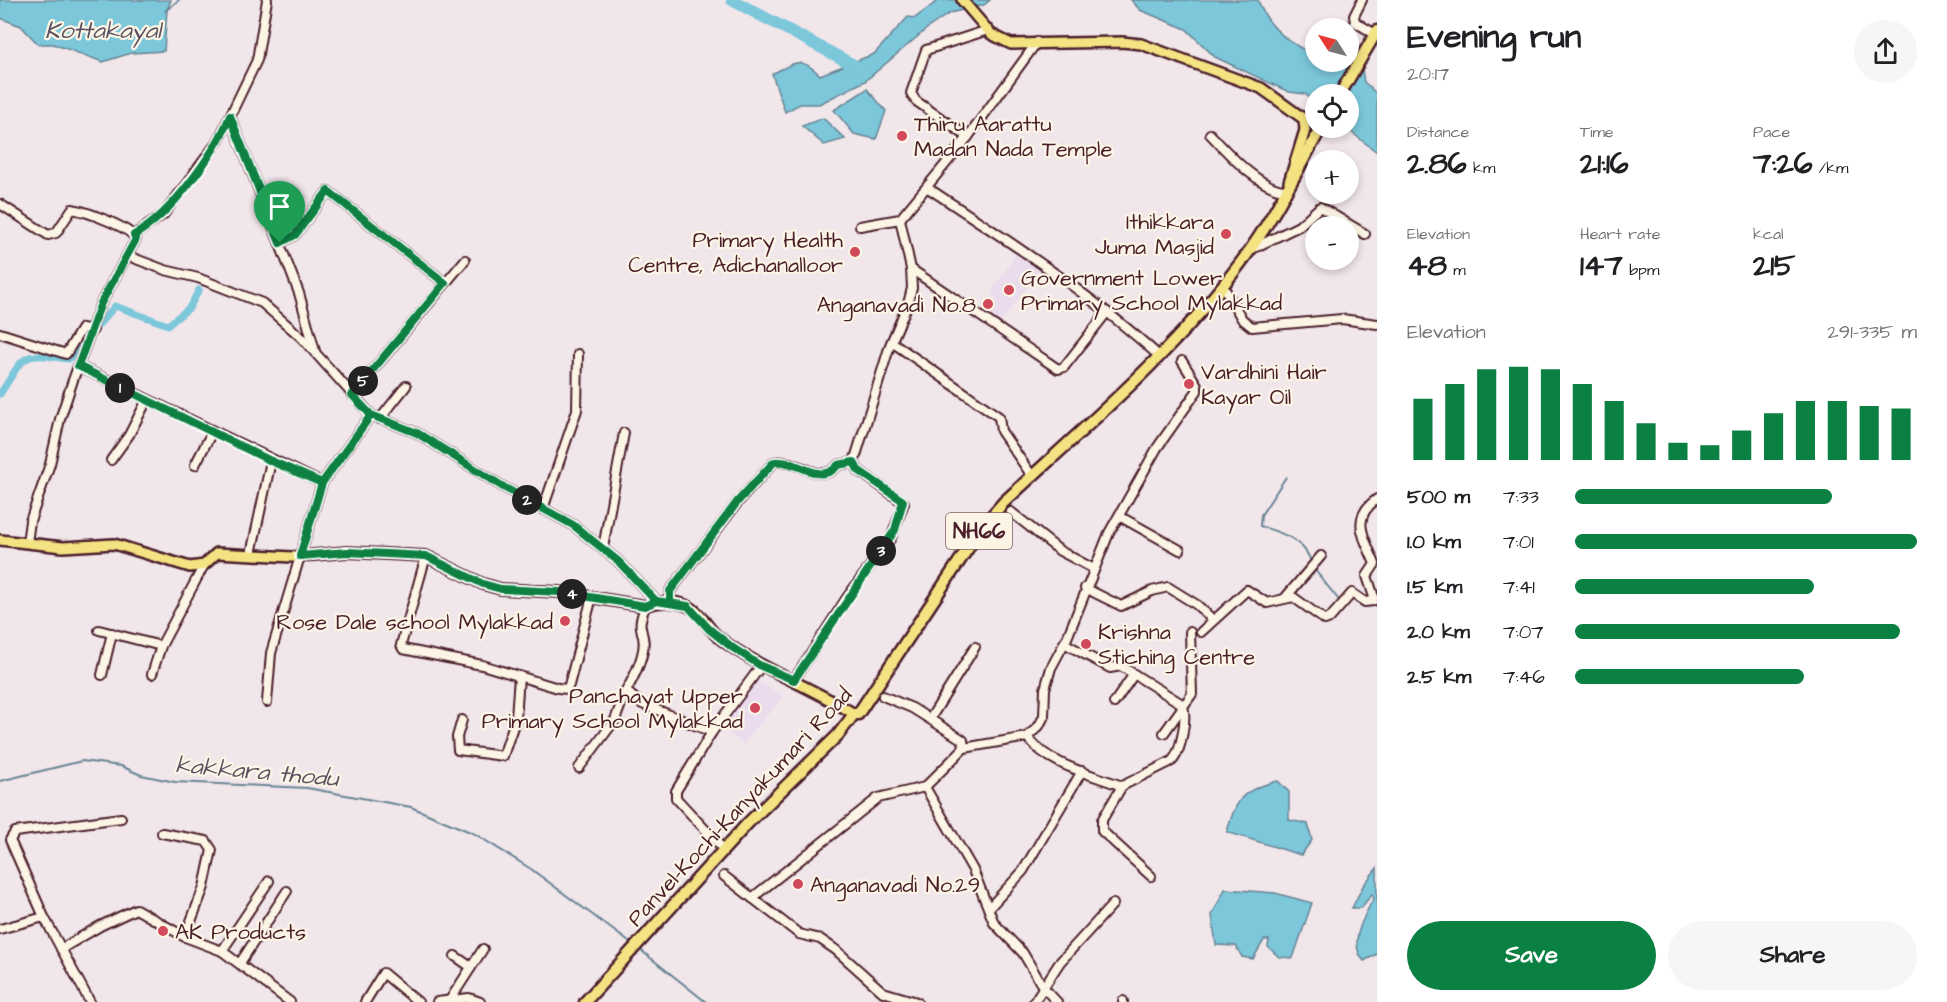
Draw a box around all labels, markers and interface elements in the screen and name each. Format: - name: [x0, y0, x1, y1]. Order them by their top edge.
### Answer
- water label: Kottakayal: [45, 14, 164, 48]
- text: Evening run: [1407, 14, 1581, 60]
- north arrow: [1305, 18, 1359, 72]
- map controls: [1305, 18, 1359, 270]
- button: share: [1854, 20, 1917, 83]
- text: 20:17: [1407, 60, 1449, 88]
- button: locate: [1305, 84, 1359, 138]
- place label: Thiru Aarattu Madan Nada Temple: [914, 109, 1112, 165]
- text: Distance: [1407, 121, 1469, 143]
- text: Time: [1580, 121, 1614, 143]
- text: Pace: [1753, 121, 1790, 143]
- marker: Thiru Aarattu Madan Nada Temple: [895, 129, 909, 143]
- text: 2.86: [1407, 143, 1467, 185]
- text: 21:16: [1580, 143, 1629, 185]
- text: 7:26: [1753, 143, 1812, 185]
- button: +: [1305, 150, 1359, 204]
- text: km: [1467, 157, 1495, 179]
- text: /km: [1812, 157, 1848, 179]
- pin: [254, 181, 305, 243]
- icon: arrive: [263, 190, 296, 223]
- place label: Ithikkara Juma Masjid: [1095, 207, 1214, 263]
- button: −: [1305, 216, 1359, 270]
- text: Elevation: [1407, 223, 1470, 245]
- text: Heart rate: [1580, 223, 1660, 245]
- text: kcal: [1753, 223, 1784, 245]
- place label: Primary Health Centre, Adichanalloor: [628, 225, 843, 281]
- marker: Ithikkara Juma Masjid: [1219, 227, 1233, 241]
- marker: Primary Health Centre, Adichanalloor: [848, 245, 862, 259]
- text: 48: [1407, 245, 1447, 287]
- text: 147: [1580, 245, 1623, 287]
- text: 215: [1753, 245, 1795, 287]
- text: m: [1447, 259, 1466, 281]
- text: bpm: [1623, 259, 1659, 281]
- place label: Government Lower Primary School Mylakkad: [1021, 263, 1282, 320]
- marker: Government Lower Primary School Mylakkad: [1002, 283, 1016, 297]
- place label: Anganavadi No.8: [817, 290, 976, 322]
- marker: Anganavadi No.8: [981, 297, 995, 311]
- text: Elevation: [1407, 318, 1486, 346]
- text: 291–335 m: [1827, 318, 1917, 346]
- place label: Vardhini Hair Kayar Oil: [1201, 357, 1327, 414]
- pin: 5: [348, 366, 378, 396]
- text: 5: [357, 370, 369, 392]
- pin: 1: [105, 373, 135, 403]
- text: 1: [119, 377, 121, 399]
- marker: Vardhini Hair Kayar Oil: [1182, 377, 1196, 391]
- text: 500 m: [1407, 483, 1470, 511]
- text: 7:33: [1503, 483, 1539, 511]
- pin: 2: [512, 485, 542, 515]
- text: 2: [522, 489, 532, 511]
- road number: NH66: [946, 513, 1012, 549]
- text: 1.0 km: [1407, 528, 1461, 556]
- text: 7:01: [1503, 528, 1534, 556]
- pin: 3: [866, 536, 896, 566]
- text: 3: [877, 540, 885, 562]
- text: 1.5 km: [1407, 573, 1462, 601]
- text: 7:41: [1503, 573, 1535, 601]
- pin: 4: [557, 579, 587, 609]
- text: 4: [567, 583, 577, 605]
- place label: Rose Dale school Mylakkad: [276, 607, 553, 639]
- marker: Rose Dale school Mylakkad: [558, 614, 572, 628]
- place label: Krishna Stiching Centre: [1098, 617, 1255, 674]
- text: 2.0 km: [1407, 618, 1470, 646]
- text: 7:07: [1503, 618, 1544, 646]
- marker: Krishna Stiching Centre: [1079, 637, 1093, 651]
- text: 2.5 km: [1407, 663, 1471, 691]
- text: 7:46: [1503, 663, 1545, 691]
- street label: Panvel-Kochi-Kanyakumari Road: [621, 680, 860, 934]
- place label: Panchayat Upper Primary School Mylakkad: [482, 681, 743, 738]
- marker: Panchayat Upper Primary School Mylakkad: [748, 701, 762, 715]
- water label: kakkara thodu: [174, 748, 342, 796]
- place label: Anganavadi No.29: [810, 870, 980, 902]
- marker: Anganavadi No.29: [791, 877, 805, 891]
- place label: AK Products: [175, 917, 306, 948]
- button: Save: [1407, 921, 1656, 990]
- button: Share: [1668, 921, 1917, 990]
- marker: AK Products: [156, 924, 170, 938]

